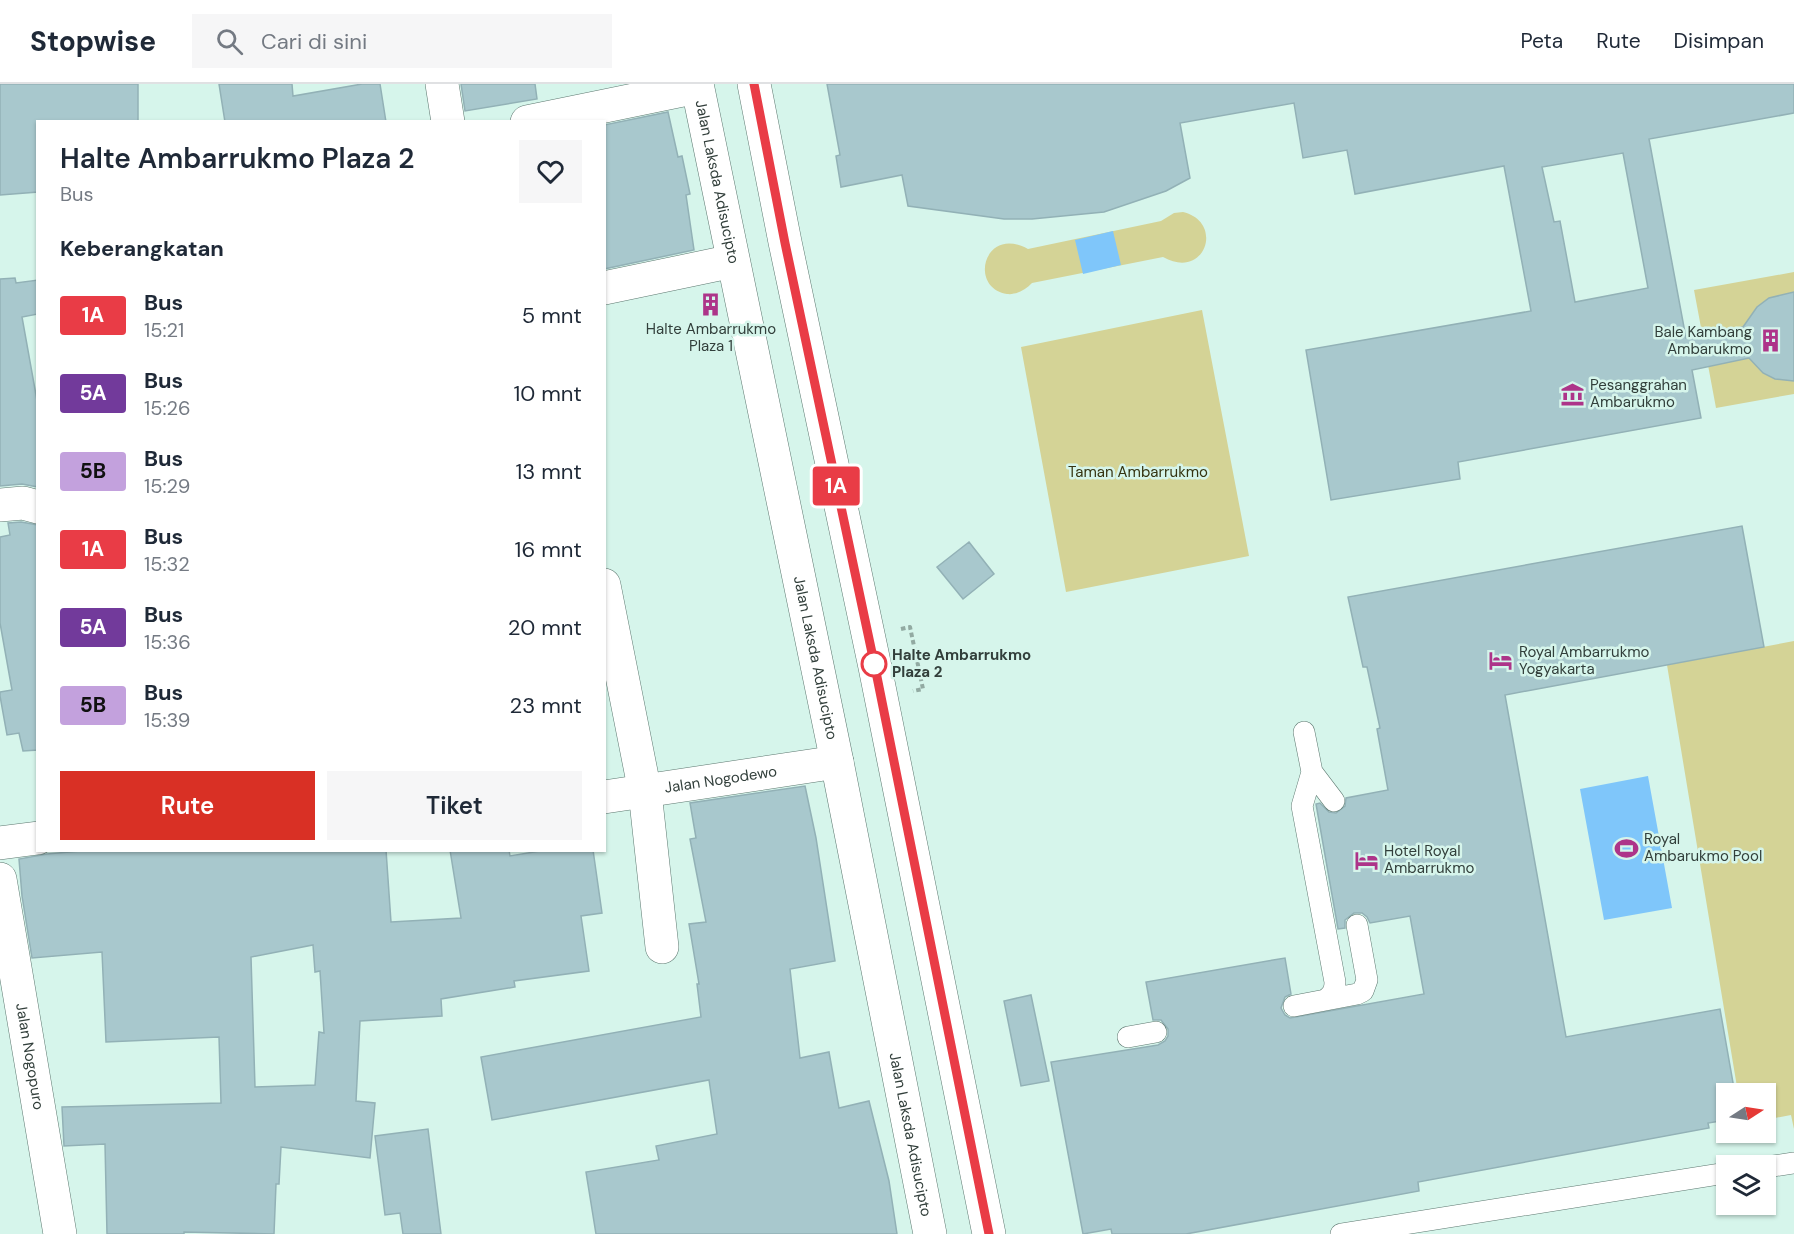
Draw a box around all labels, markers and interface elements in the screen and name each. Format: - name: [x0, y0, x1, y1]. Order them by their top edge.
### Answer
- search box: [192, 14, 612, 68]
- text: Stopwise: [30, 23, 156, 60]
- icon: search: [213, 25, 246, 58]
- text: Cari di sini: [261, 27, 367, 56]
- text: Peta: [1520, 27, 1563, 55]
- text: Rute: [1596, 27, 1641, 55]
- text: Disimpan: [1674, 27, 1764, 55]
- street label: Jalan Laksda Adisucipto: [691, 98, 744, 266]
- text: Halte Ambarrukmo Plaza 2: [60, 140, 414, 177]
- button: heart: [519, 140, 582, 203]
- text: Bus: [60, 181, 94, 207]
- text: Keberangkatan: [60, 234, 224, 263]
- text: Bus: [144, 288, 183, 317]
- building icon: Halte Ambarrukmo Plaza 1: [698, 292, 724, 318]
- text: 1A: [82, 301, 104, 329]
- text: 5 mnt: [522, 301, 582, 330]
- text: 15:21: [144, 317, 184, 343]
- place label: Halte Ambarrukmo Plaza 1: [646, 319, 776, 356]
- place label: Bale Kambang Ambarukmo: [1654, 322, 1752, 359]
- building icon: Bale Kambang Ambarukmo: [1757, 328, 1783, 354]
- text: Bus: [144, 366, 183, 395]
- place label: Pesanggrahan Ambarukmo: [1590, 375, 1687, 412]
- text: 5A: [79, 379, 107, 407]
- text: 10 mnt: [513, 379, 582, 408]
- museum icon: Pesanggrahan Ambarukmo: [1559, 381, 1585, 407]
- text: 15:26: [144, 395, 191, 421]
- text: Bus: [144, 444, 183, 473]
- text: 5B: [80, 457, 106, 485]
- text: 13 mnt: [515, 457, 582, 486]
- park label: Taman Ambarrukmo: [1068, 462, 1208, 482]
- line badge: 1A: [809, 466, 863, 506]
- text: 1A: [825, 472, 847, 500]
- text: 15:29: [144, 473, 190, 499]
- text: Bus: [144, 522, 183, 551]
- text: 1A: [82, 535, 104, 563]
- text: 16 mnt: [515, 535, 582, 564]
- text: 15:32: [144, 551, 190, 577]
- street label: Jalan Laksda Adisucipto: [789, 574, 842, 742]
- text: Bus: [144, 600, 183, 629]
- text: 5A: [79, 613, 107, 641]
- text: 20 mnt: [508, 613, 582, 642]
- text: 15:36: [144, 629, 191, 655]
- place label: Royal Ambarrukmo Yogyakarta: [1519, 642, 1650, 679]
- place label: Halte Ambarrukmo Plaza 2: [892, 645, 1031, 682]
- hotel icon: Royal Ambarrukmo Yogyakarta: [1488, 648, 1514, 674]
- marker: Halte Ambarrukmo Plaza 2: [861, 651, 887, 677]
- text: Bus: [144, 678, 183, 707]
- text: 5B: [80, 691, 106, 719]
- text: 23 mnt: [510, 691, 582, 720]
- text: 15:39: [144, 707, 190, 733]
- street label: Jalan Nogodewo: [663, 761, 778, 798]
- button: Rute: [60, 771, 315, 840]
- button: Tiket: [327, 771, 582, 840]
- place label: Royal Ambarukmo Pool: [1644, 829, 1762, 866]
- sports icon: Royal Ambarukmo Pool: [1613, 835, 1639, 861]
- place label: Hotel Royal Ambarrukmo: [1384, 841, 1474, 878]
- hotel icon: Hotel Royal Ambarrukmo: [1353, 847, 1379, 873]
- street label: Jalan Nogopuro: [11, 1002, 49, 1111]
- street label: Jalan Laksda Adisucipto: [884, 1051, 936, 1218]
- north arrow: [1716, 1083, 1776, 1143]
- map controls: [1716, 1083, 1776, 1215]
- button: layers: [1716, 1155, 1776, 1215]

